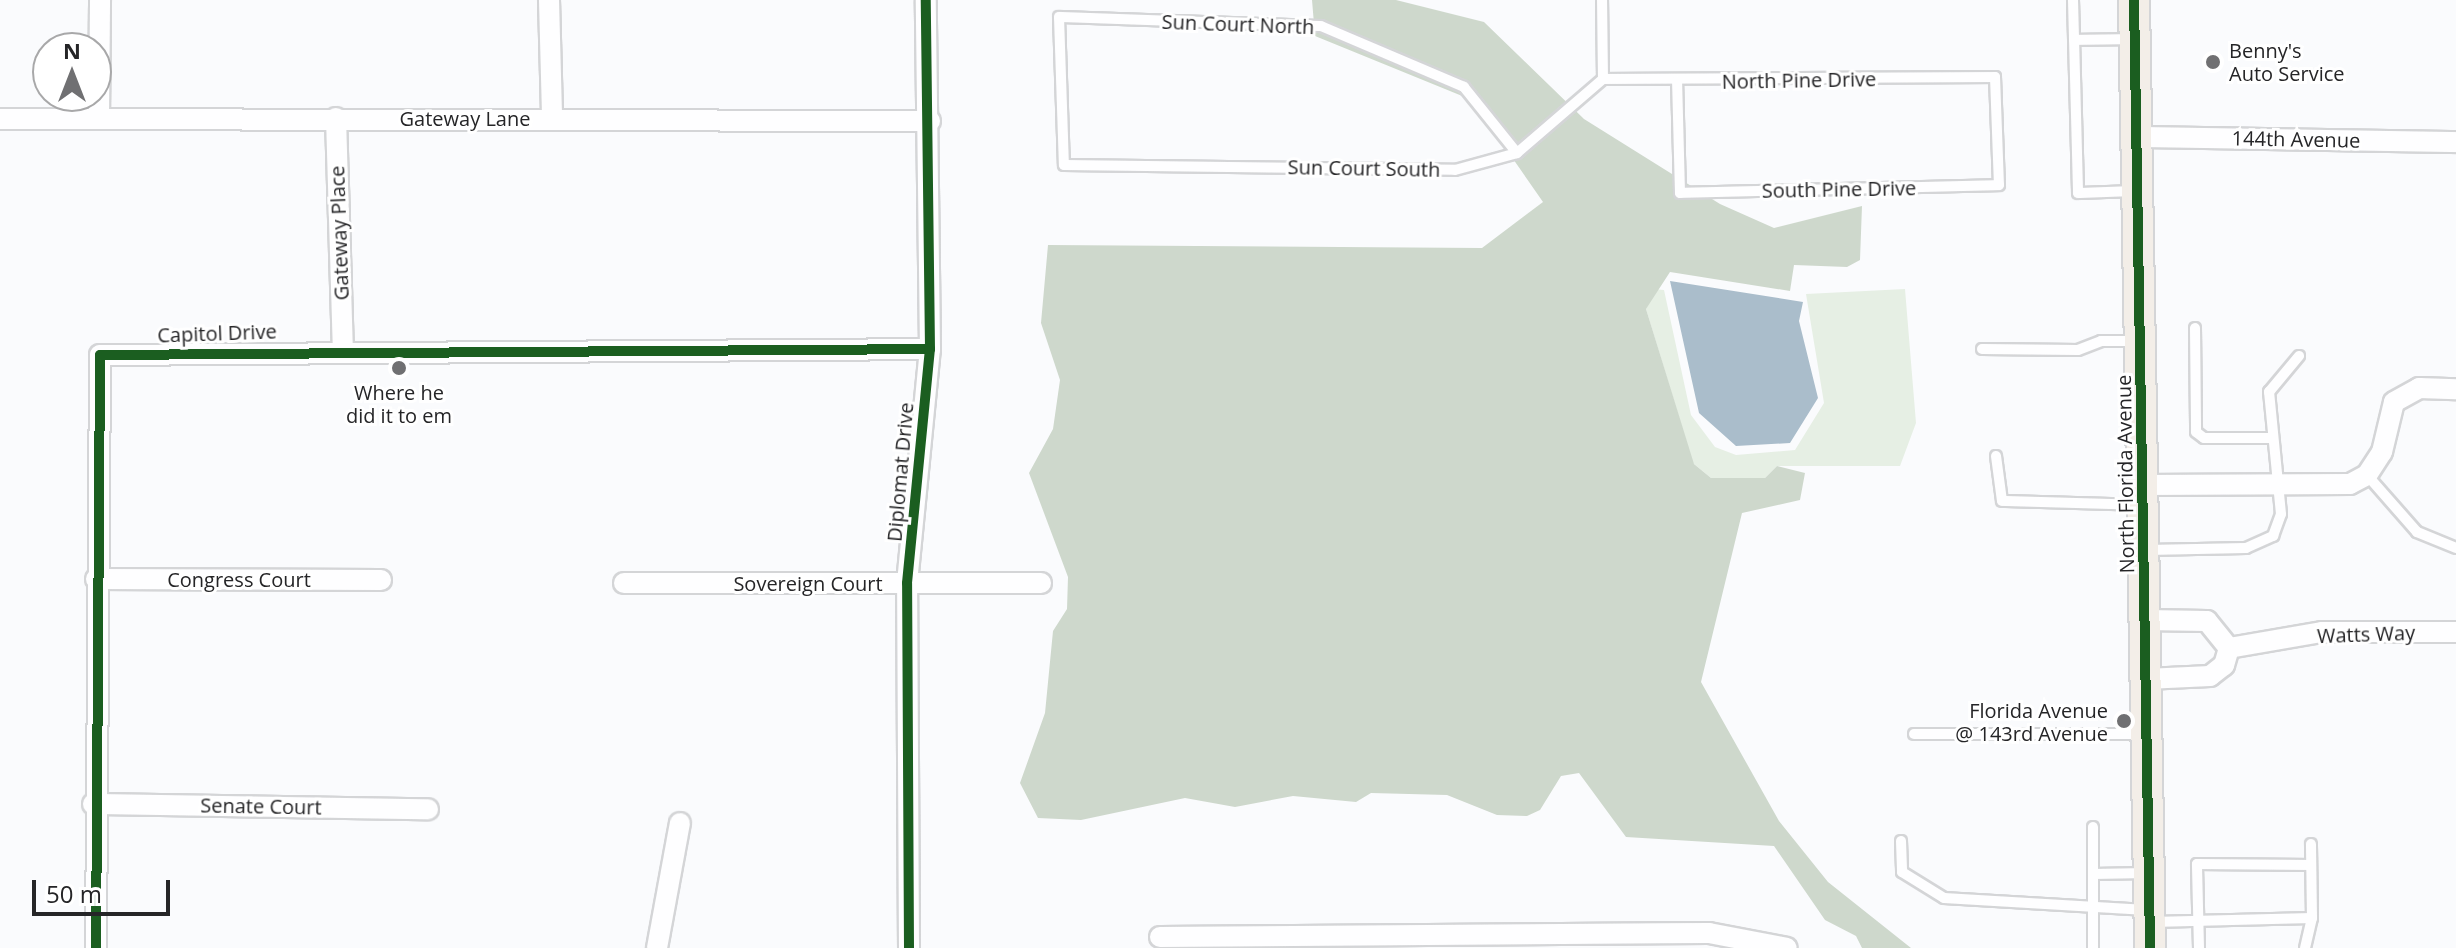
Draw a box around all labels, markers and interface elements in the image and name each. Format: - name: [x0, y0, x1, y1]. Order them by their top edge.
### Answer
- street label: Sun Court North: [1161, 9, 1315, 39]
- north arrow: [32, 32, 112, 112]
- text: N: [63, 35, 81, 65]
- place label: Benny's Auto Service: [2229, 38, 2344, 85]
- marker: Benny's Auto Service: [2204, 53, 2222, 71]
- street label: North Pine Drive: [1722, 67, 1876, 93]
- street label: Gateway Lane: [400, 106, 530, 130]
- street label: 144th Avenue: [2232, 126, 2360, 152]
- street label: Sun Court South: [1287, 155, 1441, 181]
- street label: Gateway Place: [325, 165, 353, 301]
- street label: South Pine Drive: [1762, 176, 1916, 202]
- street label: Capitol Drive: [157, 319, 277, 347]
- marker: Where he did it to em: [390, 359, 408, 377]
- street label: North Florida Avenue: [2111, 374, 2139, 574]
- place label: Where he did it to em: [346, 380, 452, 427]
- street label: Diplomat Drive: [882, 401, 918, 543]
- street label: Congress Court: [167, 567, 311, 591]
- street label: Sovereign Court: [733, 571, 883, 595]
- street label: Watts Way: [2317, 620, 2415, 648]
- place label: Florida Avenue @ 143rd Avenue: [1955, 698, 2108, 745]
- marker: Florida Avenue @ 143rd Avenue: [2115, 712, 2133, 730]
- street label: Senate Court: [200, 793, 322, 819]
- scale bar: [36, 864, 174, 914]
- text: 50 m: [46, 877, 102, 910]

